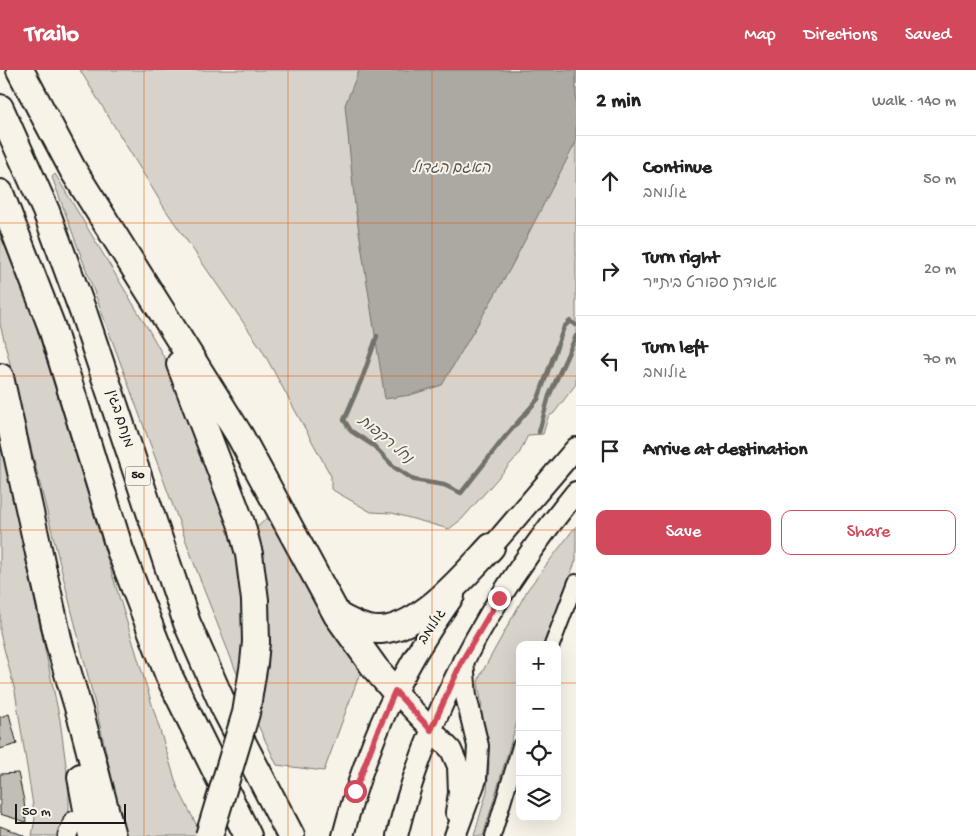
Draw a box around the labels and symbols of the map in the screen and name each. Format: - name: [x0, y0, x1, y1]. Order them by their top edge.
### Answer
- water label: האגם הגדול: [412, 159, 491, 178]
- street label: מנחם בגין: [102, 388, 136, 450]
- water label: נחל רקפות: [353, 410, 418, 469]
- road number: 50: [126, 466, 150, 486]
- route end: [488, 587, 511, 610]
- street label: גולומב: [415, 605, 451, 648]
- route start: [344, 780, 367, 803]
- scale bar: [15, 801, 126, 824]

